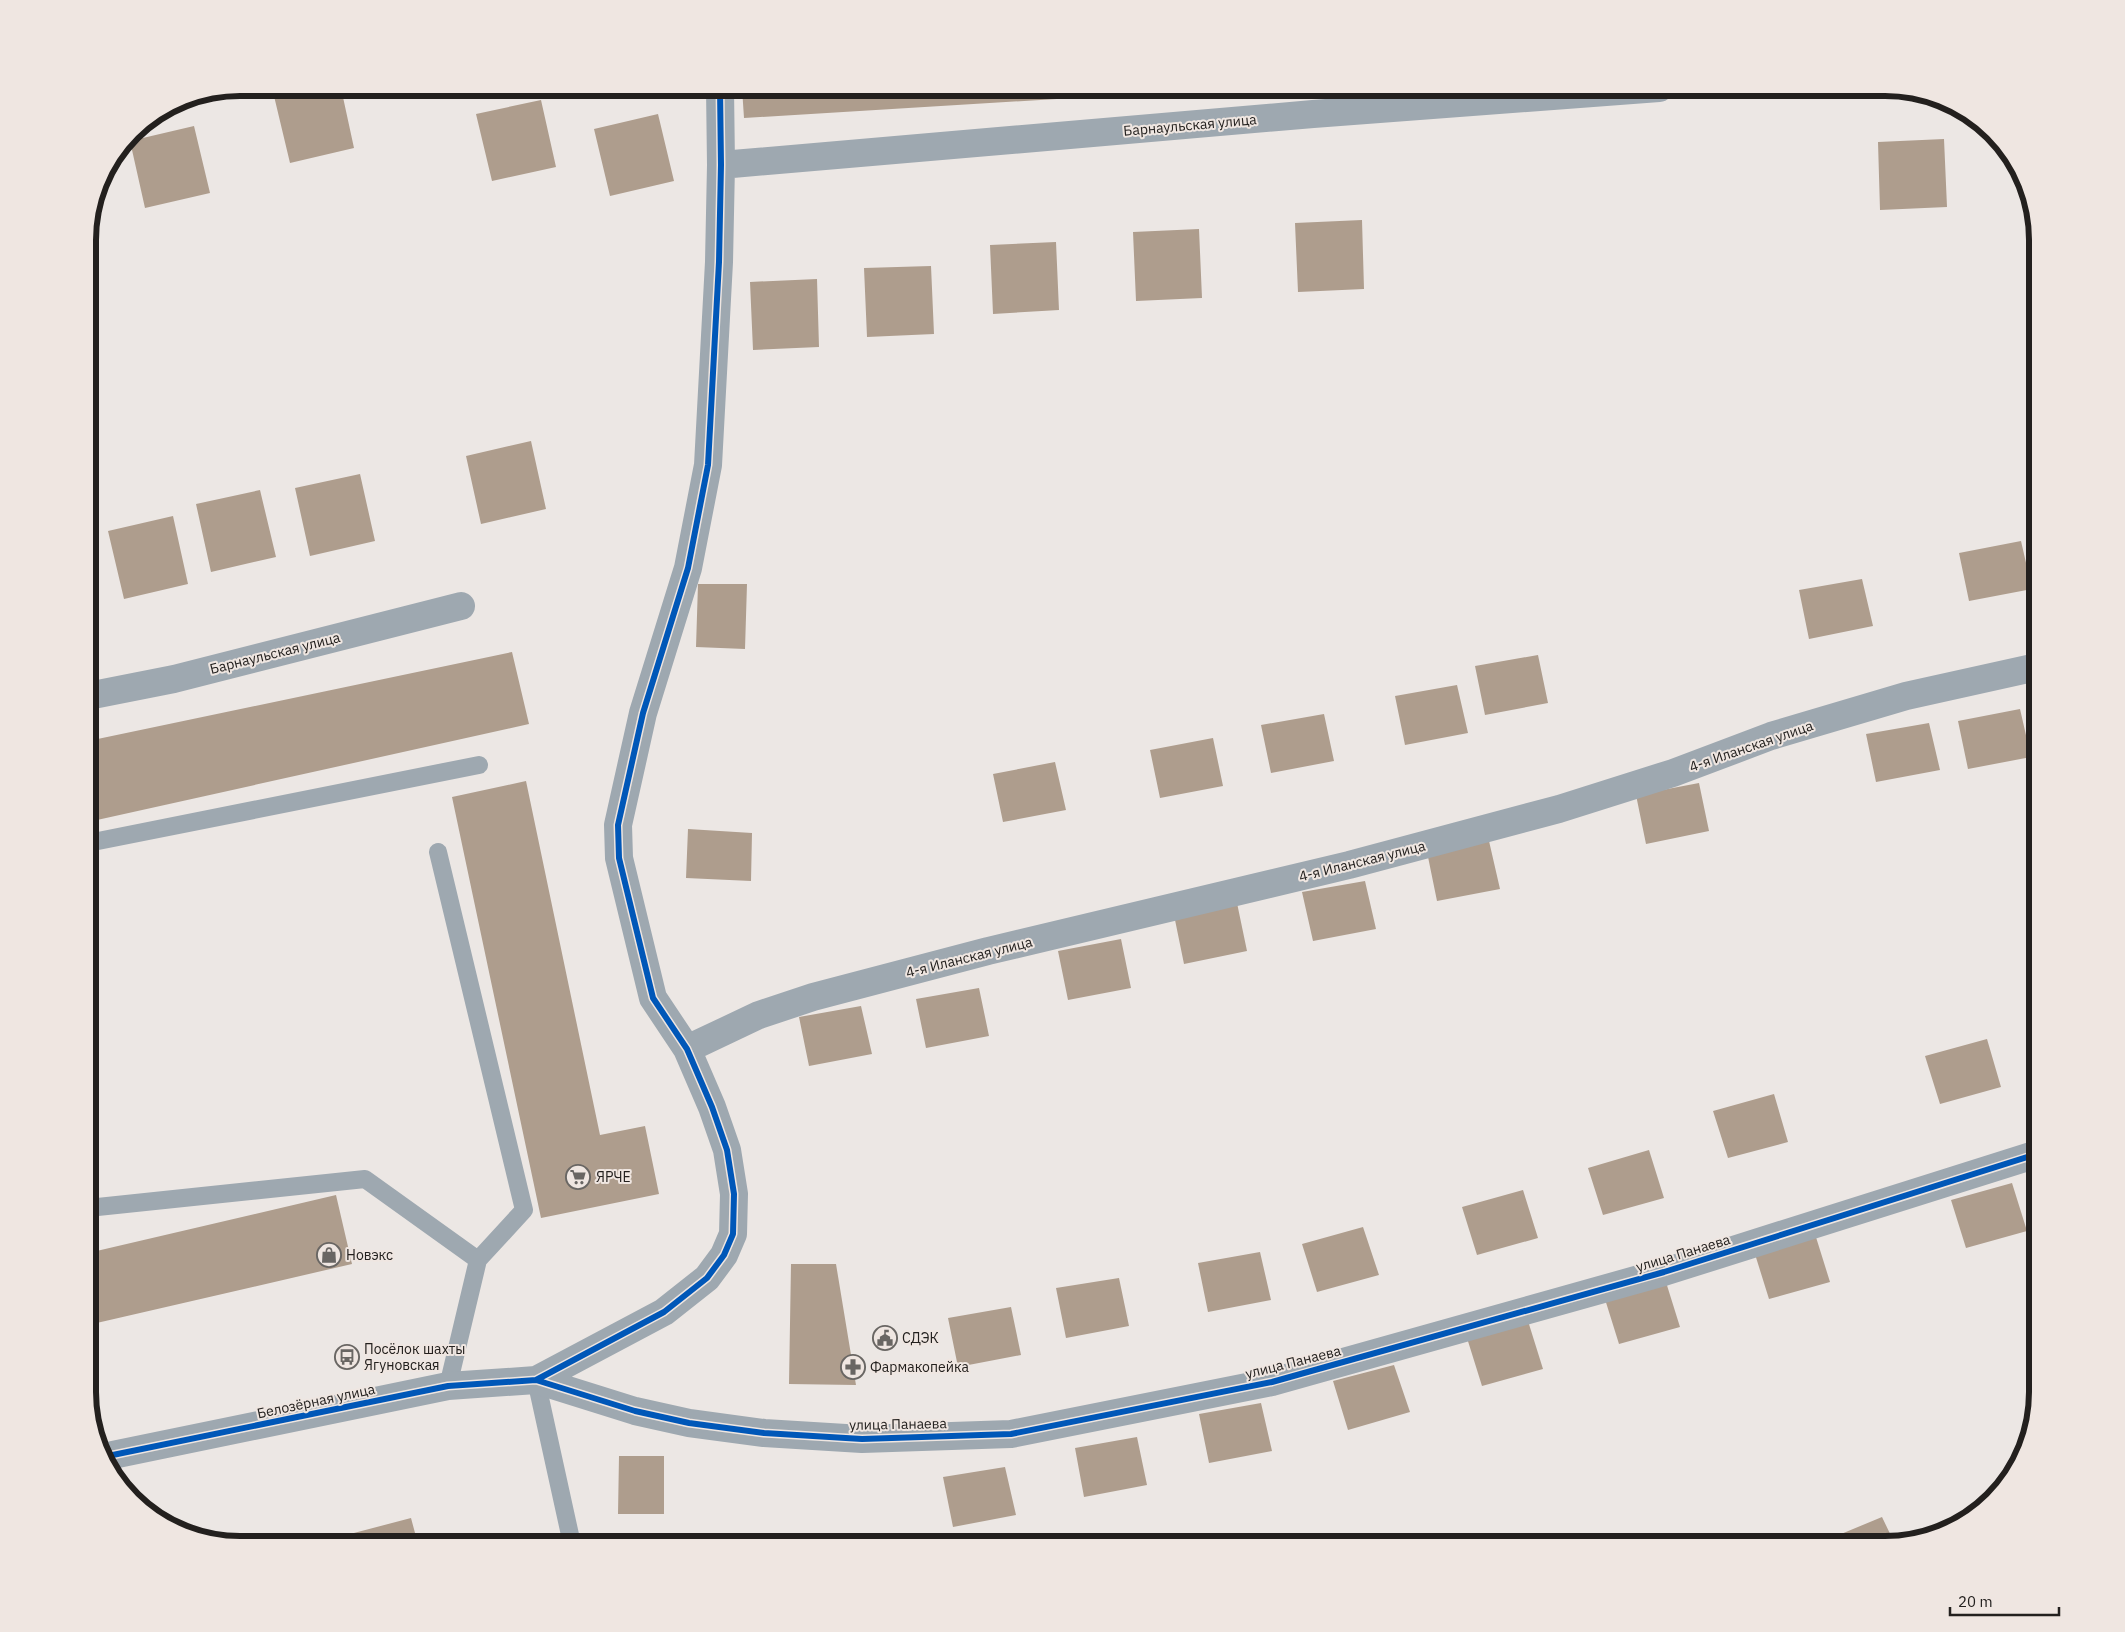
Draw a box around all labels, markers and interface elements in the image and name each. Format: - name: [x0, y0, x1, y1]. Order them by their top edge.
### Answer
- street label: Барнаульская улица: [1123, 110, 1258, 140]
- street label: Барнаульская улица: [208, 628, 343, 678]
- street label: 4-я Иланская улица: [1687, 716, 1816, 776]
- street label: 4-я Иланская улица: [1297, 836, 1428, 885]
- street label: 4-я Иланская улица: [904, 932, 1035, 981]
- supermarket icon: ЯРЧЕ: [565, 1164, 591, 1190]
- place label: ЯРЧЕ: [596, 1168, 631, 1186]
- street label: улица Панаева: [1634, 1230, 1733, 1276]
- shop icon: Новэкс: [316, 1242, 342, 1268]
- place label: Новэкс: [346, 1246, 393, 1264]
- public building icon: СДЭК: [872, 1325, 898, 1351]
- place label: СДЭК: [902, 1329, 939, 1347]
- place label: Посёлок шахты Ягуновская: [364, 1340, 466, 1374]
- street label: улица Панаева: [1243, 1341, 1343, 1383]
- bus stop icon: Посёлок шахты Ягуновская: [334, 1344, 360, 1370]
- pharmacy icon: Фармакопейка: [840, 1354, 866, 1380]
- place label: Фармакопейка: [870, 1358, 969, 1376]
- street label: Белозёрная улица: [255, 1380, 377, 1422]
- street label: улица Панаева: [849, 1414, 948, 1434]
- scale bar: [1950, 1584, 2059, 1616]
- text: 20 m: [1958, 1592, 1993, 1611]

